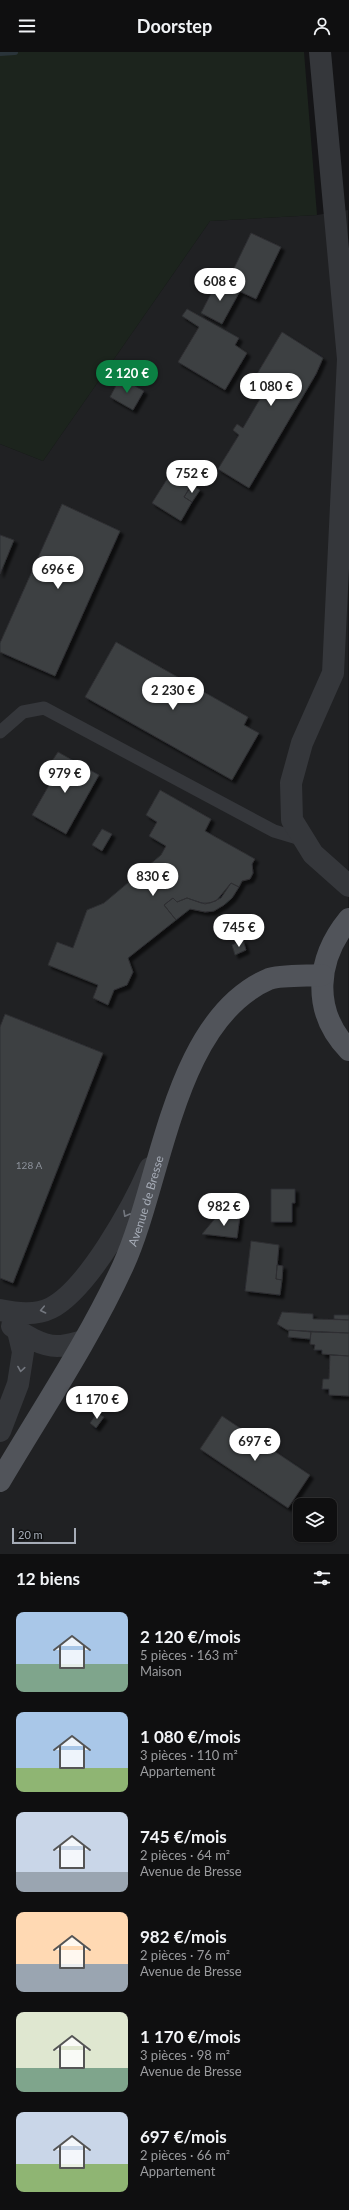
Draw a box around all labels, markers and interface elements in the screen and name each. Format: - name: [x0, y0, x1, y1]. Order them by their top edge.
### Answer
- icon: menu: [16, 15, 38, 37]
- text: Doorstep: [137, 15, 212, 37]
- icon: person: [311, 15, 333, 37]
- pin: 608 €: [192, 268, 248, 302]
- text: 608 €: [203, 273, 237, 289]
- pin: 2 120 €: [90, 360, 164, 394]
- text: 2 120 €: [105, 365, 149, 381]
- pin: 1 080 €: [234, 373, 308, 407]
- text: 1 080 €: [249, 378, 293, 394]
- pin: 752 €: [164, 460, 220, 494]
- text: 752 €: [175, 465, 209, 481]
- pin: 696 €: [30, 556, 86, 590]
- text: 696 €: [41, 561, 75, 577]
- pin: 2 230 €: [136, 677, 210, 711]
- text: 2 230 €: [151, 682, 195, 698]
- pin: 979 €: [37, 760, 93, 794]
- text: 979 €: [48, 765, 82, 781]
- pin: 830 €: [125, 863, 181, 897]
- text: 830 €: [136, 868, 170, 884]
- pin: 745 €: [211, 914, 267, 948]
- text: 745 €: [222, 919, 256, 935]
- street label: Avenue de Bresse: [124, 1154, 166, 1248]
- house number: 128 A: [16, 1159, 42, 1171]
- pin: 982 €: [196, 1193, 252, 1227]
- text: 982 €: [207, 1198, 241, 1214]
- one-way arrow: [123, 1209, 130, 1217]
- one-way arrow: [40, 1306, 46, 1314]
- one-way arrow: [17, 1366, 26, 1373]
- pin: 1 170 €: [60, 1386, 134, 1420]
- text: 1 170 €: [75, 1391, 119, 1407]
- pin: 697 €: [227, 1428, 283, 1462]
- text: 697 €: [238, 1433, 272, 1449]
- map controls: [293, 1498, 337, 1542]
- button: layers: [293, 1498, 337, 1542]
- scale bar: [12, 1526, 76, 1545]
- text: 20 m: [18, 1528, 43, 1541]
- icon: filters: [311, 1567, 333, 1589]
- text: 12 biens: [16, 1568, 80, 1589]
- text: 2 120 €/mois: [140, 1626, 241, 1647]
- icon: home: [48, 1628, 96, 1676]
- text: 5 pièces · 163 m²: [140, 1647, 238, 1663]
- text: Maison: [140, 1663, 182, 1679]
- text: 1 080 €/mois: [140, 1726, 241, 1747]
- icon: home: [48, 1728, 96, 1776]
- text: 3 pièces · 110 m²: [140, 1747, 238, 1763]
- text: Appartement: [140, 1763, 215, 1779]
- text: 745 €/mois: [140, 1826, 227, 1847]
- icon: home: [48, 1828, 96, 1876]
- text: 2 pièces · 64 m²: [140, 1847, 230, 1863]
- text: Avenue de Bresse: [140, 1863, 242, 1879]
- text: 982 €/mois: [140, 1926, 227, 1947]
- icon: home: [48, 1928, 96, 1976]
- text: 2 pièces · 76 m²: [140, 1947, 230, 1963]
- text: Avenue de Bresse: [140, 1963, 242, 1979]
- text: 1 170 €/mois: [140, 2026, 241, 2047]
- icon: home: [48, 2028, 96, 2076]
- text: 3 pièces · 98 m²: [140, 2047, 230, 2063]
- text: Avenue de Bresse: [140, 2063, 242, 2079]
- text: 697 €/mois: [140, 2126, 227, 2147]
- icon: home: [48, 2128, 96, 2176]
- text: 2 pièces · 66 m²: [140, 2147, 230, 2163]
- text: Appartement: [140, 2163, 215, 2179]

